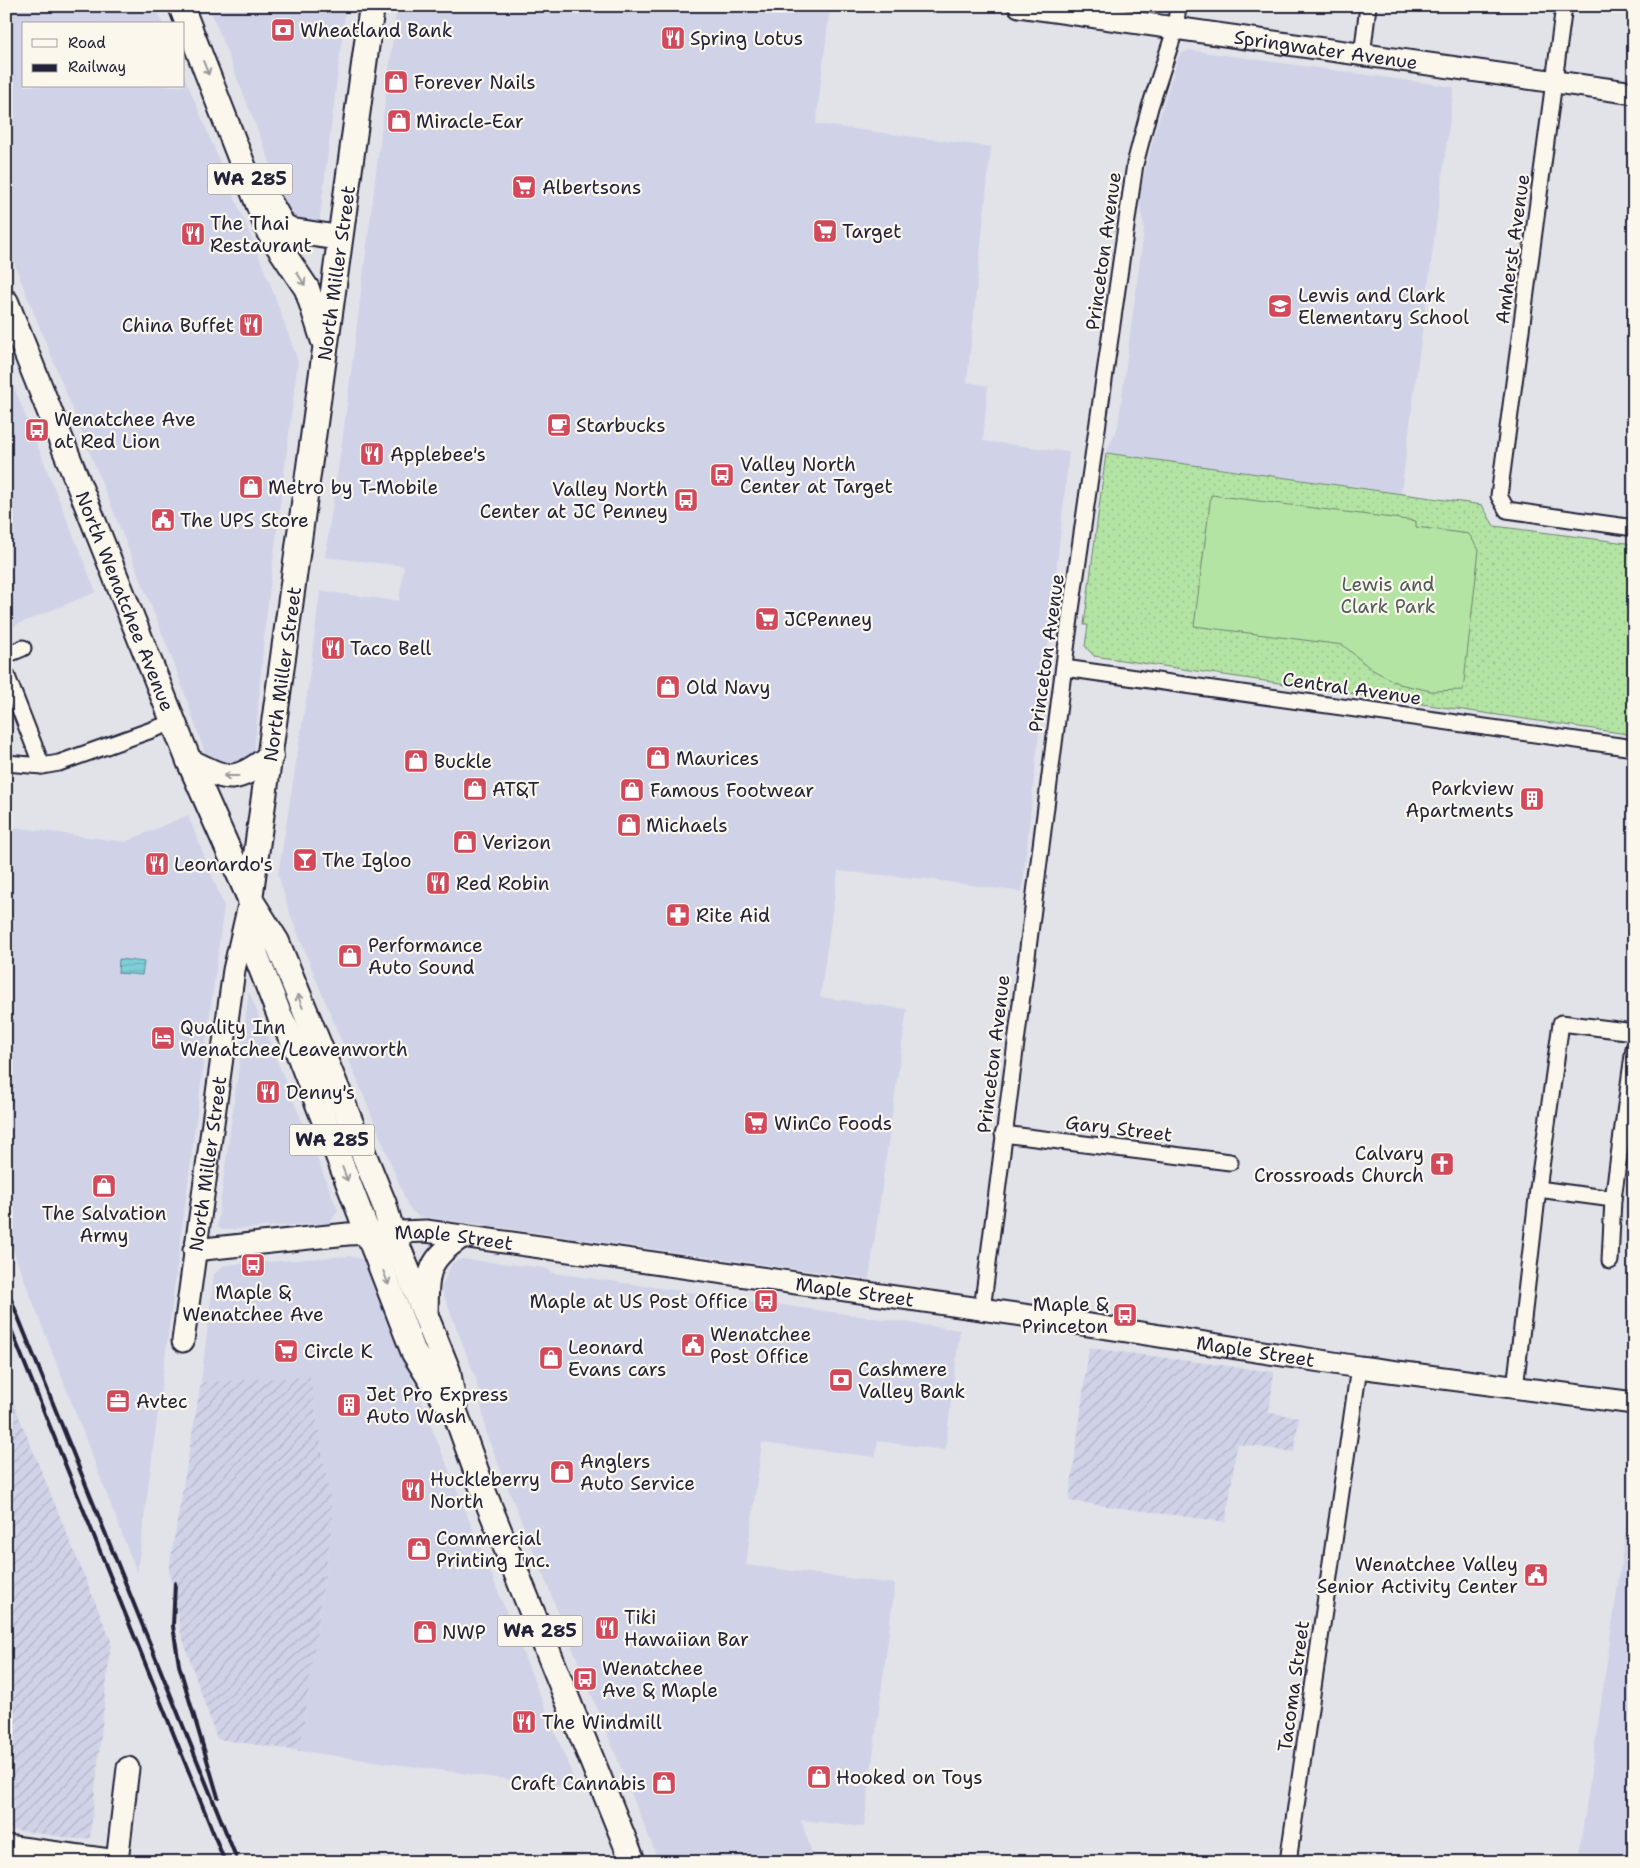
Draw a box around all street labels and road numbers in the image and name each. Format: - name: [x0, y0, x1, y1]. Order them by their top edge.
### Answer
- street label: Springwater Avenue: [1232, 25, 1419, 75]
- road number: WA 285: [208, 163, 292, 194]
- street label: Princeton Avenue: [1080, 170, 1127, 332]
- street label: Amherst Avenue: [1490, 173, 1535, 326]
- street label: North Miller Street: [312, 184, 361, 362]
- street label: North Wenatchee Avenue: [70, 487, 180, 715]
- street label: Princeton Avenue: [1023, 572, 1070, 734]
- street label: North Miller Street: [258, 585, 307, 763]
- street label: Central Avenue: [1281, 666, 1423, 711]
- street label: Princeton Avenue: [971, 973, 1016, 1135]
- street label: North Miller Street: [183, 1074, 232, 1253]
- street label: Gary Street: [1064, 1110, 1174, 1147]
- road number: WA 285: [290, 1124, 374, 1156]
- street label: Maple Street: [394, 1219, 515, 1256]
- street label: Maple Street: [794, 1271, 916, 1313]
- street label: Maple Street: [1195, 1330, 1316, 1373]
- road number: WA 285: [498, 1615, 582, 1646]
- street label: Tacoma Street: [1272, 1619, 1315, 1753]

